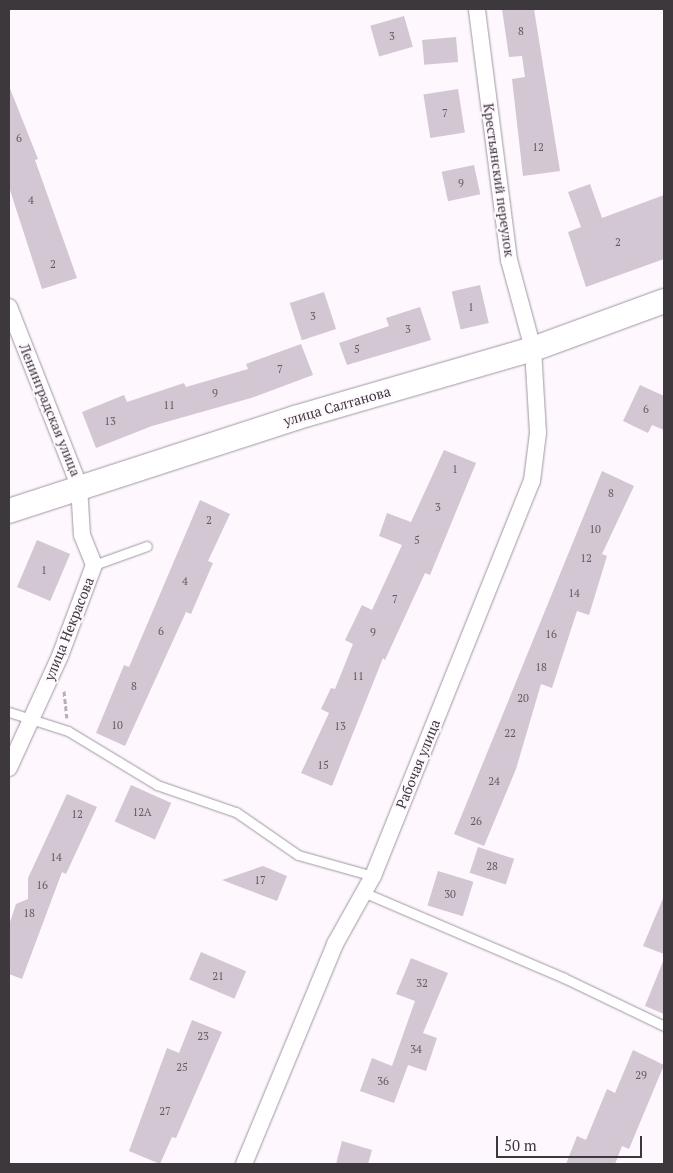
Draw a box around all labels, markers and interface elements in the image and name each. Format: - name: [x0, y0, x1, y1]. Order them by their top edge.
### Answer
- house number: 8: [518, 24, 524, 38]
- house number: 3: [389, 29, 395, 43]
- street label: Крестьянский переулок: [480, 102, 518, 258]
- house number: 7: [442, 106, 448, 120]
- house number: 6: [16, 131, 22, 145]
- house number: 12: [532, 140, 544, 154]
- house number: 9: [458, 176, 464, 190]
- house number: 4: [28, 193, 34, 207]
- house number: 2: [615, 235, 621, 249]
- house number: 2: [50, 257, 56, 271]
- house number: 1: [468, 300, 474, 314]
- house number: 3: [310, 309, 316, 323]
- house number: 3: [405, 322, 411, 336]
- street label: Ленинградская улица: [16, 341, 84, 479]
- house number: 5: [354, 342, 360, 356]
- house number: 7: [277, 362, 283, 376]
- street label: улица Салтанова: [282, 383, 392, 429]
- house number: 9: [212, 386, 218, 400]
- house number: 11: [163, 398, 175, 412]
- house number: 6: [643, 402, 649, 416]
- house number: 13: [104, 414, 116, 428]
- house number: 1: [452, 462, 458, 476]
- house number: 8: [608, 486, 614, 500]
- house number: 3: [435, 500, 441, 514]
- house number: 2: [206, 513, 212, 527]
- house number: 10: [589, 522, 601, 536]
- house number: 5: [414, 533, 420, 547]
- house number: 12: [580, 551, 592, 565]
- house number: 1: [41, 563, 47, 577]
- house number: 4: [182, 574, 188, 588]
- street label: улица Некрасова: [41, 575, 97, 683]
- house number: 14: [568, 586, 580, 600]
- house number: 7: [392, 592, 398, 606]
- house number: 6: [158, 624, 164, 638]
- house number: 9: [370, 625, 376, 639]
- house number: 16: [545, 627, 557, 641]
- house number: 18: [535, 660, 547, 674]
- house number: 11: [352, 669, 364, 683]
- house number: 8: [131, 679, 137, 693]
- house number: 20: [517, 691, 529, 705]
- street label: Рабочая улица: [392, 717, 444, 811]
- house number: 10: [111, 718, 123, 732]
- house number: 13: [334, 719, 346, 733]
- house number: 22: [504, 726, 516, 740]
- house number: 15: [317, 758, 329, 772]
- house number: 24: [488, 774, 500, 788]
- house number: 12А: [132, 805, 152, 819]
- house number: 12: [71, 807, 83, 821]
- house number: 26: [470, 814, 482, 828]
- house number: 14: [50, 850, 62, 864]
- house number: 28: [486, 859, 498, 873]
- house number: 17: [254, 873, 266, 887]
- house number: 16: [36, 878, 48, 892]
- house number: 30: [444, 887, 456, 901]
- house number: 18: [23, 906, 35, 920]
- house number: 21: [212, 969, 224, 983]
- house number: 32: [416, 976, 428, 990]
- house number: 23: [197, 1029, 209, 1043]
- house number: 34: [410, 1042, 422, 1056]
- house number: 25: [176, 1060, 188, 1074]
- house number: 29: [635, 1068, 647, 1082]
- house number: 36: [377, 1074, 389, 1088]
- house number: 27: [159, 1104, 171, 1118]
- scale bar: [498, 1126, 644, 1158]
- text: 50 m: [504, 1135, 537, 1155]

